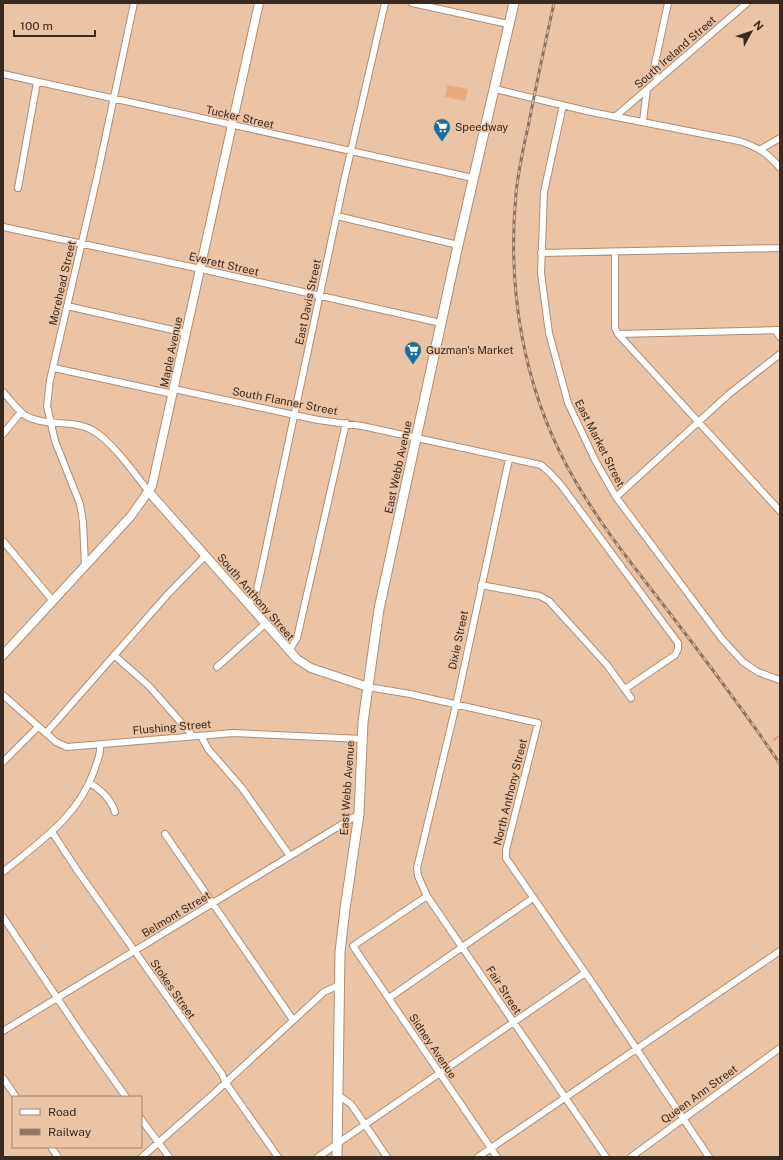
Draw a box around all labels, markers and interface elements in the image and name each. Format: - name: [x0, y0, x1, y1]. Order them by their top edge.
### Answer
- scale bar: [14, 12, 95, 38]
- north arrow: [731, 12, 771, 52]
- street label: South Ireland Street: [632, 13, 718, 91]
- text: N: [751, 18, 766, 33]
- text: 100 m: [20, 19, 53, 33]
- street label: Tucker Street: [205, 103, 275, 131]
- supermarket icon: Speedway: [432, 117, 452, 142]
- place label: Speedway: [455, 121, 508, 133]
- street label: Morehead Street: [46, 240, 78, 326]
- street label: Everett Street: [188, 250, 260, 278]
- street label: East Davis Street: [293, 258, 323, 346]
- street label: Maple Avenue: [158, 316, 184, 388]
- supermarket icon: Guzman's Market: [403, 340, 423, 365]
- place label: Guzman's Market: [426, 344, 513, 356]
- street label: South Flanner Street: [231, 385, 339, 417]
- street label: East Market Street: [573, 397, 627, 489]
- street label: East Webb Avenue: [382, 419, 414, 515]
- street label: South Anthony Street: [215, 551, 297, 643]
- street label: Dixie Street: [446, 609, 470, 671]
- street label: Flushing Street: [132, 718, 212, 736]
- street label: North Anthony Street: [491, 737, 529, 847]
- street label: East Webb Avenue: [338, 740, 356, 836]
- street label: Belmont Street: [140, 889, 212, 939]
- street label: Stokes Street: [148, 957, 198, 1021]
- street label: Fair Street: [484, 964, 524, 1016]
- street label: Sidney Avenue: [407, 1011, 459, 1081]
- street label: Queen Ann Street: [658, 1062, 740, 1126]
- legend: [12, 1096, 142, 1148]
- text: Road: [48, 1105, 76, 1119]
- text: Railway: [48, 1125, 92, 1139]

